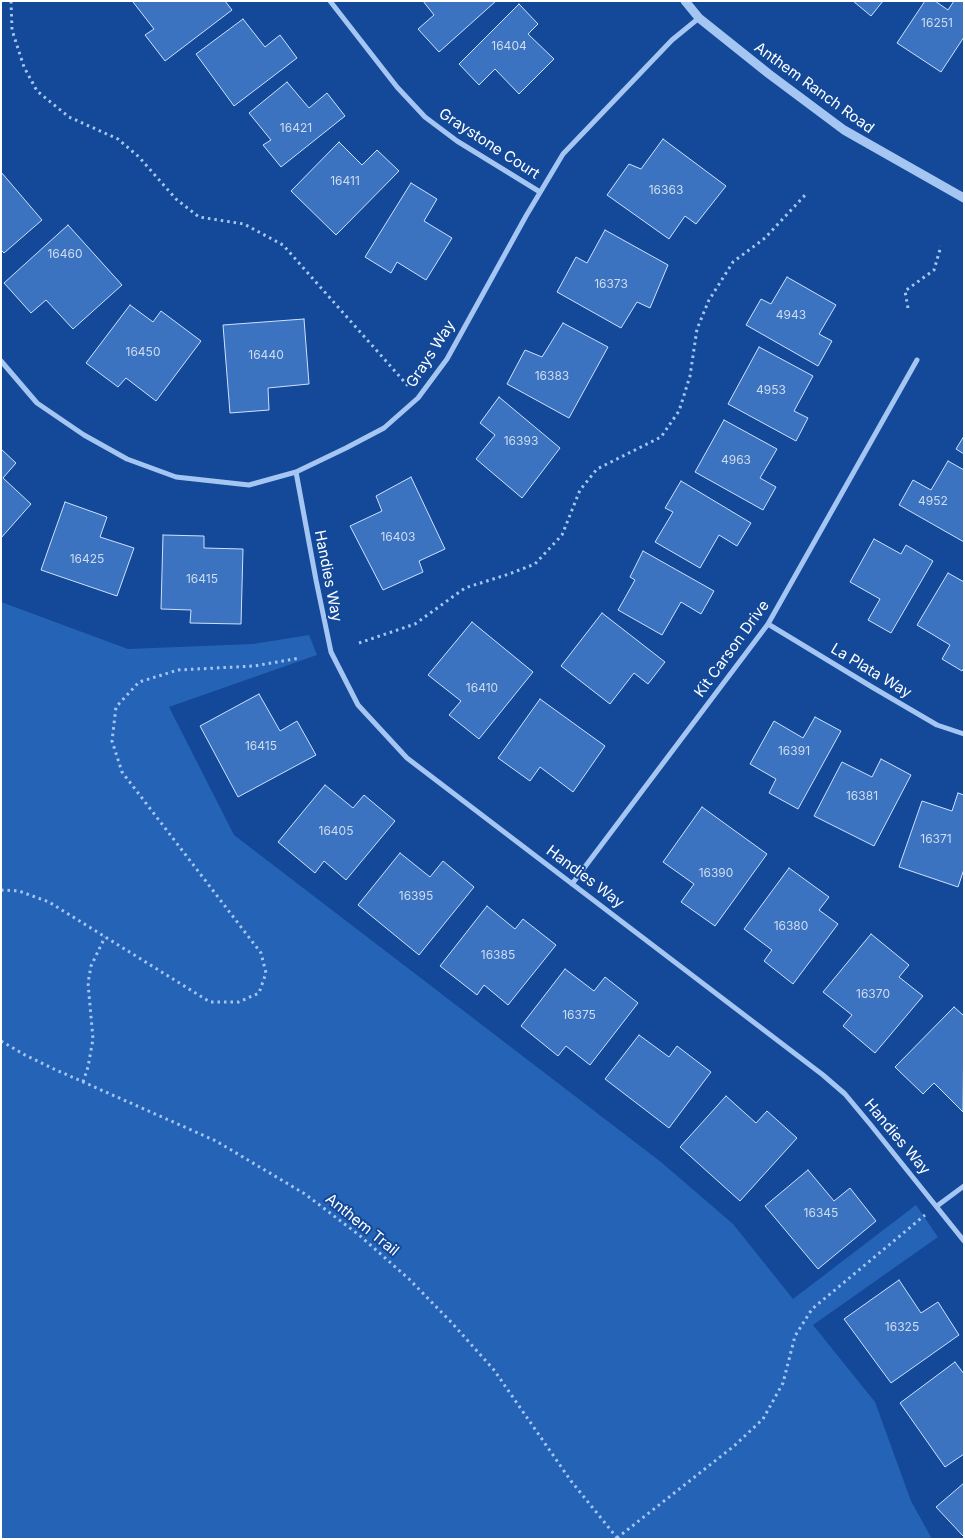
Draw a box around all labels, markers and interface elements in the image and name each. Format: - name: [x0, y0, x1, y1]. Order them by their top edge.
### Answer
- house number: 16251: [921, 16, 953, 30]
- street label: Anthem Ranch Road: [751, 38, 877, 138]
- house number: 16404: [491, 39, 527, 53]
- street label: Graystone Court: [435, 105, 543, 183]
- house number: 16421: [280, 121, 312, 135]
- house number: 16411: [330, 174, 360, 188]
- house number: 16363: [649, 183, 683, 197]
- house number: 16460: [47, 247, 83, 261]
- house number: 16373: [594, 277, 628, 291]
- house number: 4943: [776, 308, 806, 322]
- street label: Grays Way: [403, 317, 459, 391]
- house number: 16450: [126, 345, 160, 359]
- house number: 16440: [248, 348, 284, 362]
- house number: 16383: [535, 369, 569, 383]
- house number: 4953: [756, 383, 786, 397]
- house number: 16393: [504, 434, 538, 448]
- house number: 4963: [721, 453, 751, 467]
- house number: 4952: [918, 494, 948, 508]
- street label: Handies Way: [310, 529, 346, 623]
- house number: 16403: [380, 530, 416, 544]
- house number: 16425: [70, 552, 104, 566]
- house number: 16415: [186, 572, 218, 586]
- street label: Kit Carson Drive: [691, 597, 773, 701]
- street label: La Plata Way: [827, 640, 915, 702]
- house number: 16410: [466, 681, 498, 695]
- house number: 16415: [245, 739, 277, 753]
- house number: 16391: [778, 744, 810, 758]
- house number: 16381: [846, 789, 878, 803]
- house number: 16405: [319, 824, 353, 838]
- house number: 16371: [920, 832, 952, 846]
- street label: Handies Way: [543, 842, 627, 912]
- house number: 16390: [699, 866, 733, 880]
- house number: 16395: [399, 889, 433, 903]
- house number: 16380: [774, 919, 808, 933]
- house number: 16385: [481, 948, 515, 962]
- house number: 16370: [856, 987, 890, 1001]
- house number: 16375: [562, 1008, 596, 1022]
- street label: Handies Way: [860, 1096, 934, 1178]
- street label: Anthem Trail: [322, 1190, 402, 1260]
- house number: 16345: [804, 1206, 838, 1220]
- house number: 16325: [885, 1320, 919, 1334]

